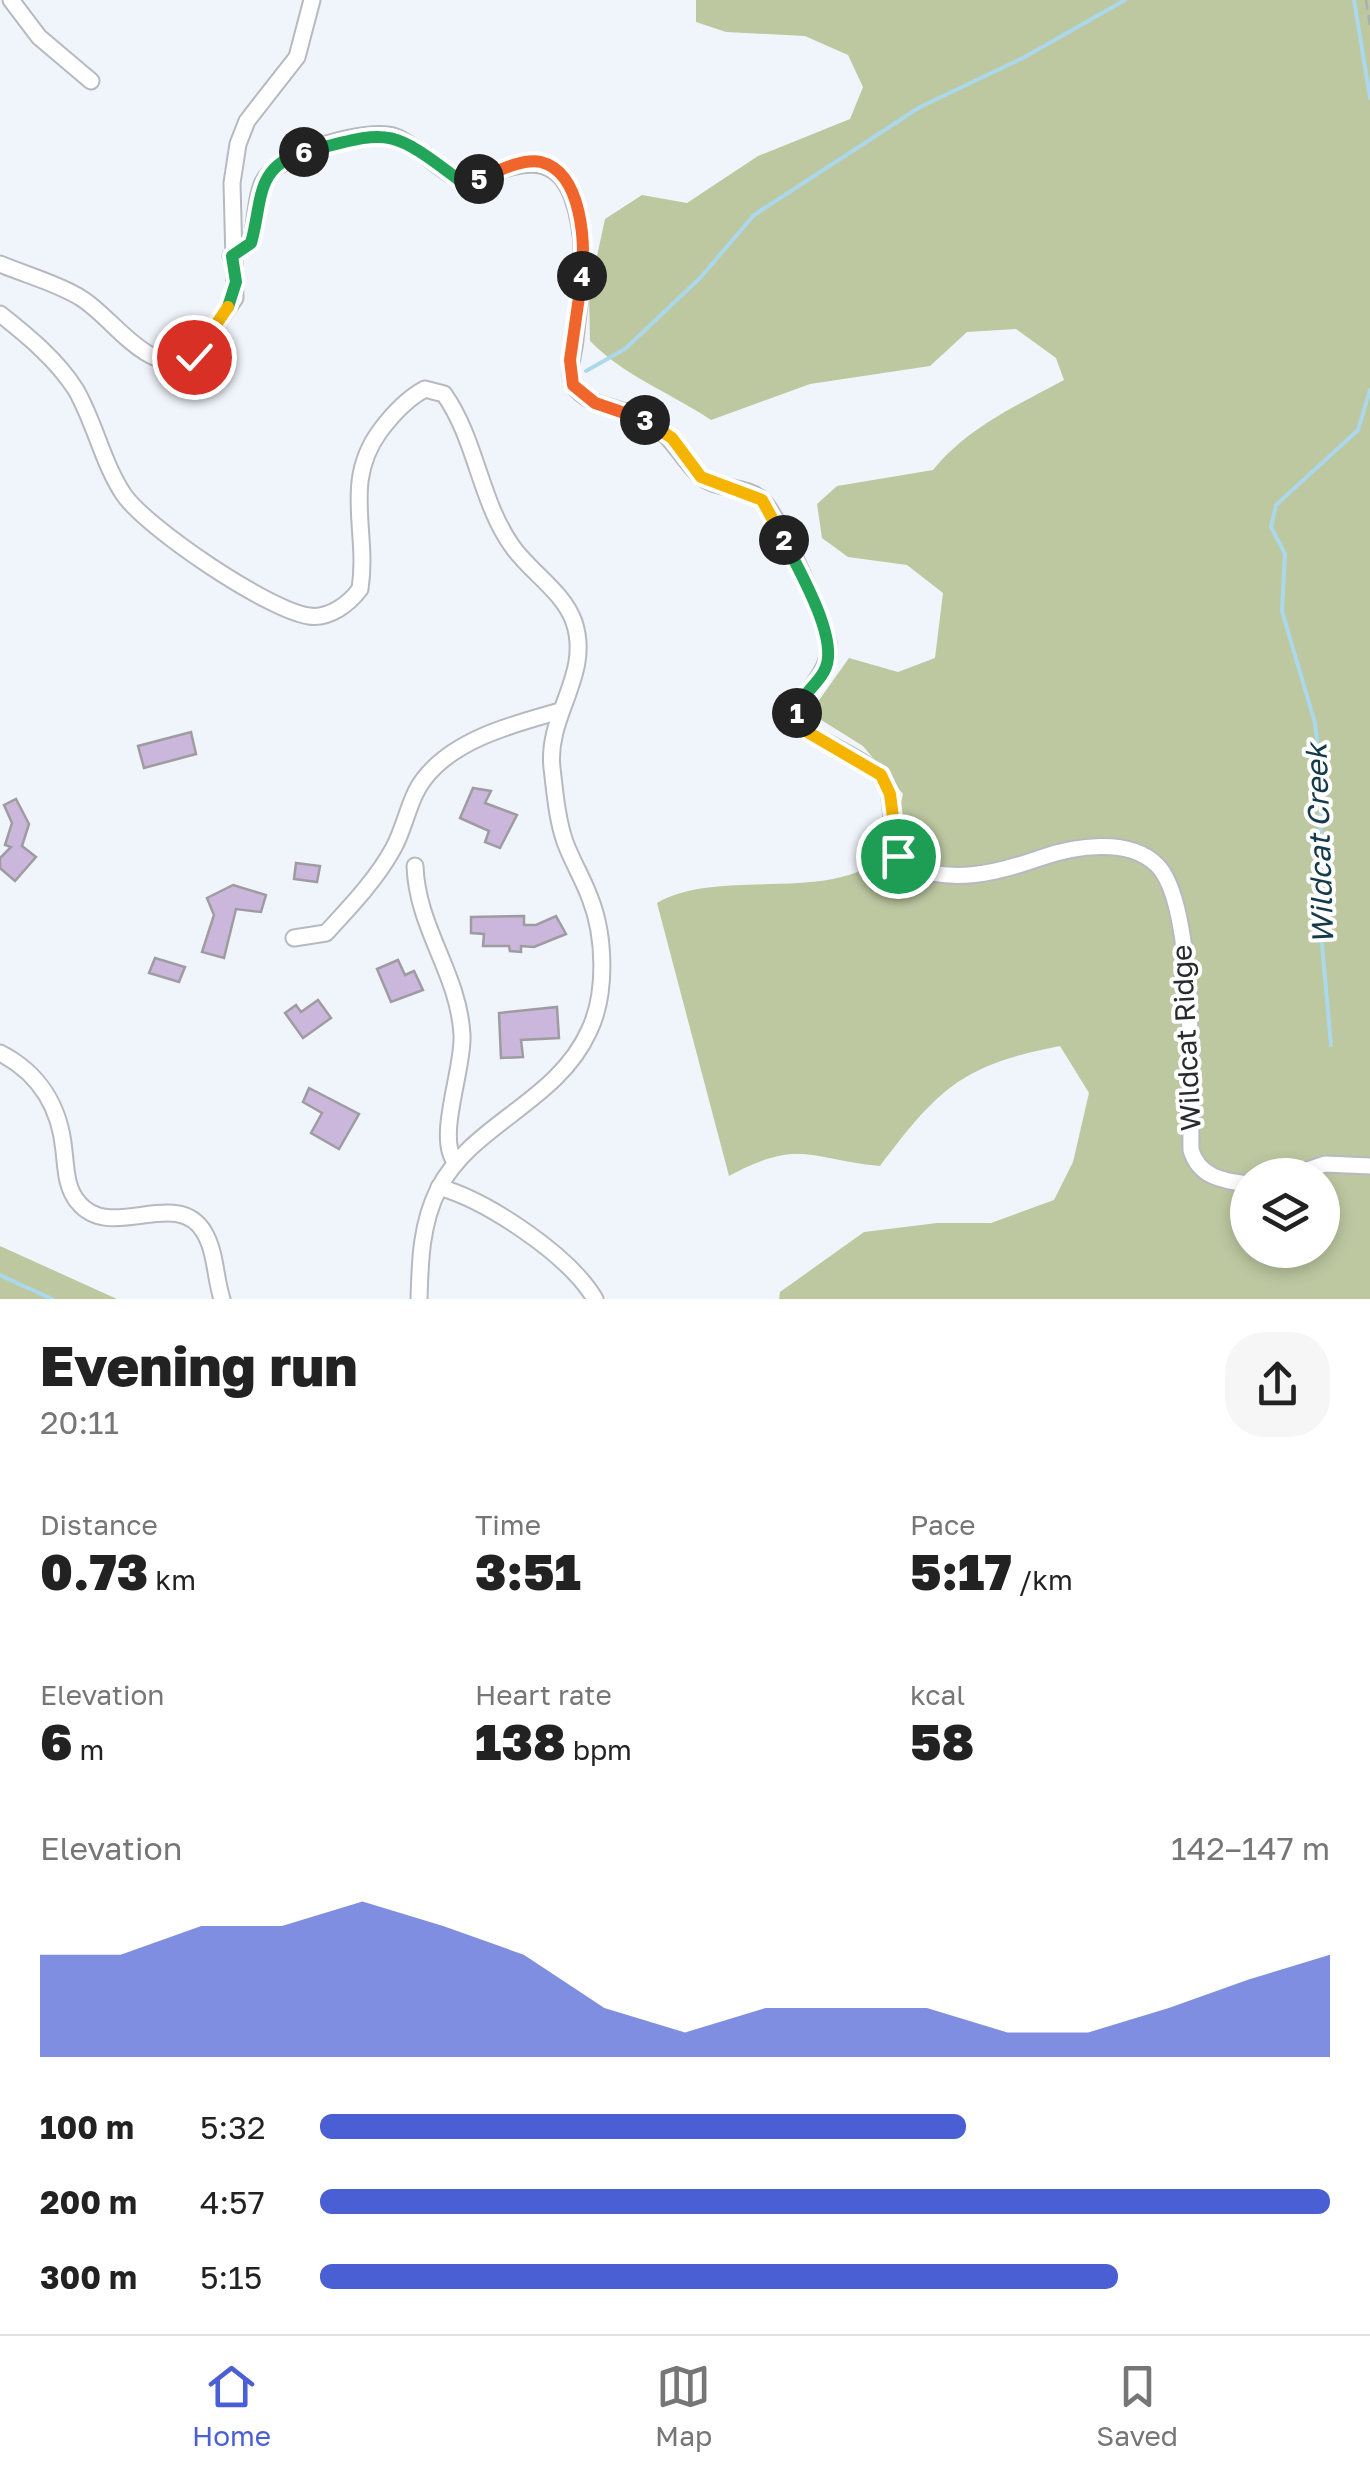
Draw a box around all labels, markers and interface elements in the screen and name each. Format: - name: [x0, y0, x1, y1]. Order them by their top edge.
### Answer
- pin: 6: [279, 127, 329, 177]
- text: 6: [295, 135, 313, 168]
- pin: 5: [454, 154, 504, 204]
- text: 5: [470, 162, 488, 195]
- pin: 4: [557, 251, 607, 301]
- text: 4: [573, 259, 591, 292]
- pin: [152, 315, 237, 400]
- icon: check: [167, 330, 222, 385]
- pin: 3: [620, 395, 670, 445]
- text: 3: [636, 403, 654, 436]
- pin: 2: [759, 515, 809, 565]
- text: 2: [775, 523, 793, 556]
- pin: 1: [772, 688, 822, 738]
- text: 1: [790, 696, 804, 729]
- water label: Wildcat Creek: [1297, 740, 1340, 945]
- pin: [856, 814, 941, 899]
- icon: arrive: [871, 829, 926, 884]
- street label: Wildcat Ridge: [1164, 944, 1207, 1132]
- map controls: [1230, 1158, 1340, 1268]
- button: layers: [1230, 1158, 1340, 1268]
- text: Evening run: [40, 1332, 358, 1398]
- button: share: [1225, 1332, 1330, 1437]
- text: 20:11: [40, 1403, 119, 1441]
- text: Distance: [40, 1508, 158, 1541]
- text: Time: [475, 1508, 541, 1541]
- text: Pace: [910, 1508, 975, 1541]
- text: 0.73: [40, 1541, 148, 1601]
- text: 3:51: [475, 1541, 581, 1601]
- text: 5:17: [910, 1541, 1012, 1601]
- text: km: [148, 1563, 196, 1596]
- text: /km: [1012, 1563, 1073, 1596]
- text: Elevation: [40, 1678, 165, 1711]
- text: Heart rate: [475, 1678, 612, 1711]
- text: kcal: [910, 1678, 965, 1711]
- text: 6: [40, 1711, 73, 1771]
- text: 138: [475, 1711, 566, 1771]
- text: 58: [910, 1711, 974, 1771]
- text: m: [73, 1733, 104, 1766]
- text: bpm: [566, 1733, 632, 1766]
- text: Elevation: [40, 1829, 182, 1867]
- text: 142–147 m: [1171, 1829, 1330, 1867]
- text: 100 m: [40, 2108, 134, 2146]
- text: 5:32: [200, 2108, 265, 2146]
- text: 200 m: [40, 2183, 137, 2221]
- text: 4:57: [200, 2183, 265, 2221]
- text: 300 m: [40, 2258, 137, 2296]
- text: 5:15: [200, 2258, 262, 2296]
- tab: Home: [192, 2359, 271, 2452]
- tab: Map: [655, 2359, 712, 2452]
- tab: Saved: [1096, 2359, 1178, 2452]

